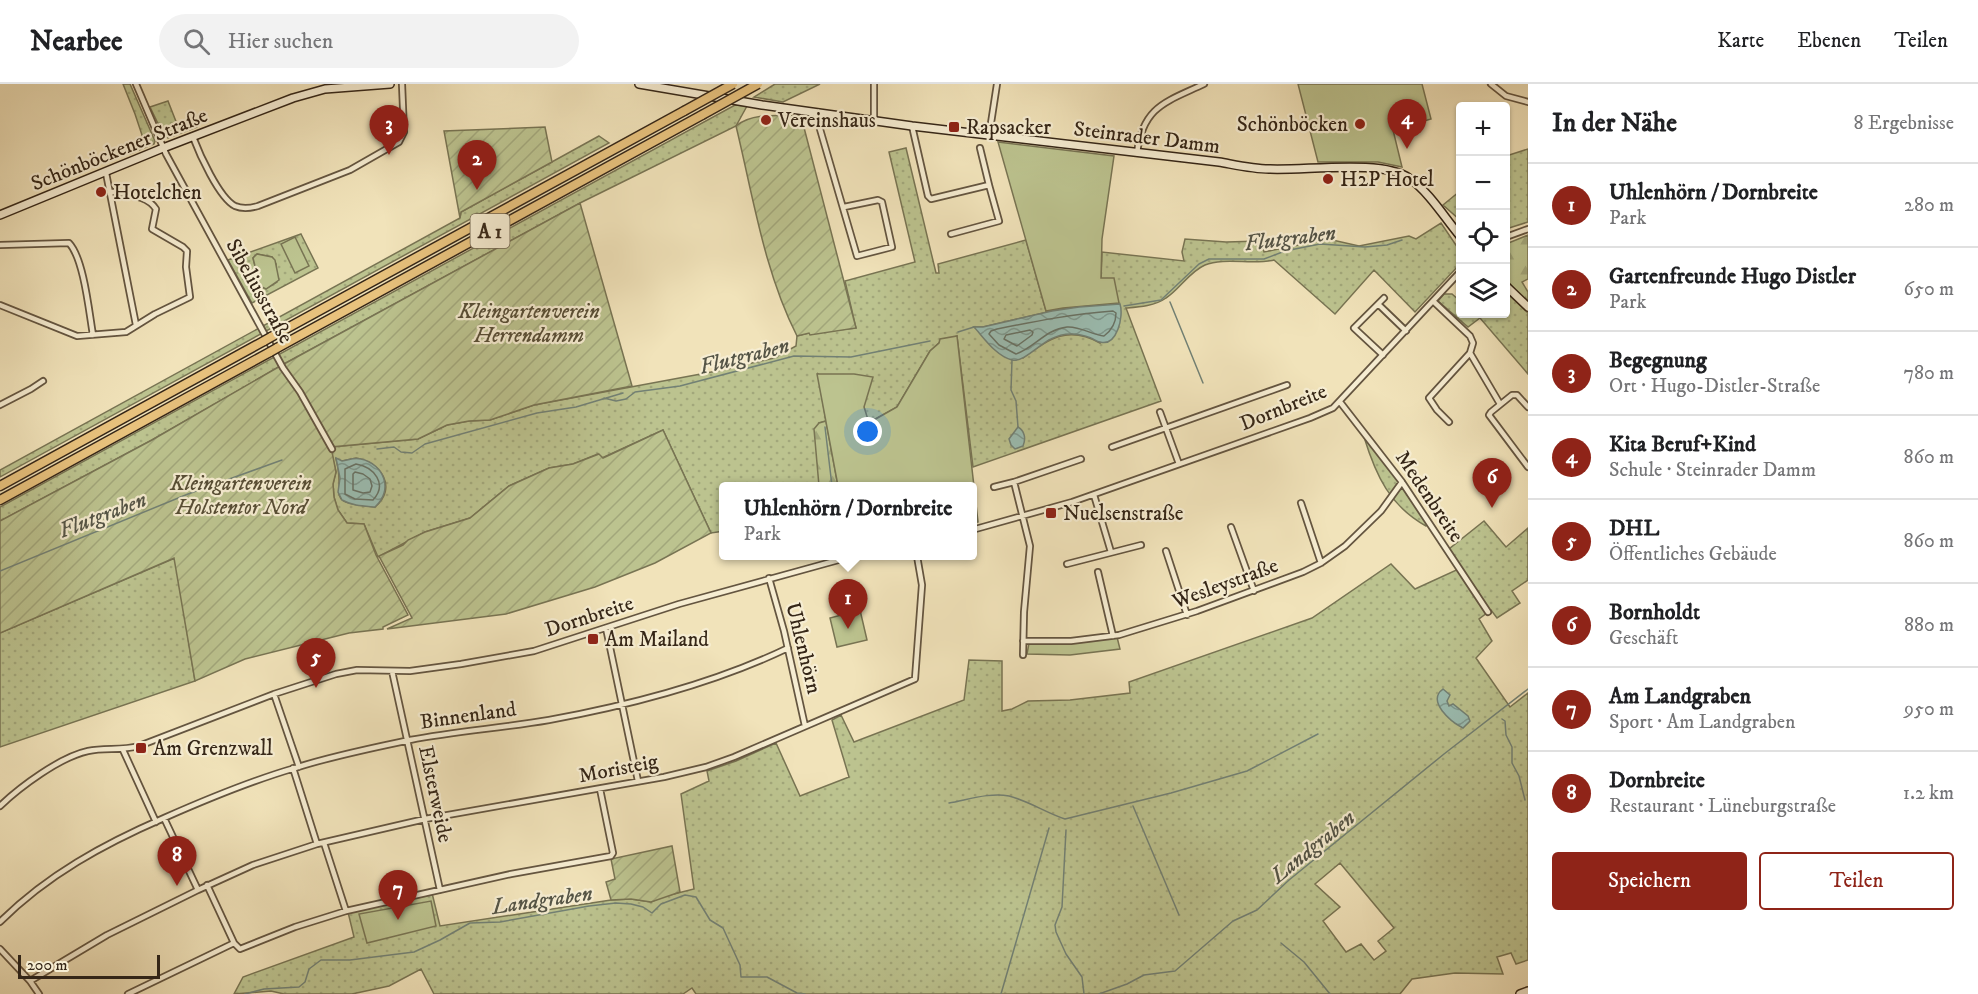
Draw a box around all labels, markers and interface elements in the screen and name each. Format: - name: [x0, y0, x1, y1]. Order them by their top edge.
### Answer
- search box: [159, 14, 579, 68]
- text: Nearbee: [30, 24, 123, 59]
- icon: search: [180, 25, 213, 58]
- text: Hier suchen: [228, 28, 333, 55]
- text: Karte: [1717, 28, 1764, 54]
- text: Ebenen: [1797, 28, 1861, 54]
- text: Teilen: [1894, 28, 1948, 54]
- pin: 4: [1388, 100, 1426, 149]
- map controls: [1456, 102, 1510, 318]
- button: +: [1456, 102, 1510, 156]
- street label: Schönböckener Straße: [27, 103, 212, 197]
- pin: 3: [370, 106, 408, 155]
- text: In der Nähe: [1552, 107, 1677, 140]
- place label: Vereinshaus: [777, 108, 876, 134]
- text: 8 Ergebnisse: [1854, 111, 1954, 136]
- place label: Schönböcken: [1237, 112, 1348, 138]
- marker: Vereinshaus: [759, 113, 773, 127]
- place label: Rapsacker: [966, 115, 1051, 141]
- street label: Steinrader Damm: [1072, 116, 1222, 160]
- marker: Schönböcken: [1353, 117, 1367, 131]
- marker: Rapsacker: [947, 120, 961, 134]
- pin: 2: [458, 141, 496, 190]
- button: −: [1456, 156, 1510, 210]
- place label: H2P Hotel: [1340, 167, 1435, 193]
- marker: H2P Hotel: [1321, 172, 1335, 186]
- text: Uhlenhörn / Dornbreite: [1609, 179, 1818, 206]
- place label: Hotelchen: [113, 180, 202, 206]
- marker: Hotelchen: [94, 185, 108, 199]
- text: 1: [1568, 193, 1575, 218]
- text: 280 m: [1904, 193, 1954, 218]
- text: Park: [1609, 206, 1646, 231]
- button: locate: [1456, 210, 1510, 264]
- road number: A 1: [470, 214, 510, 248]
- water label: Flutgraben: [1243, 219, 1338, 258]
- street label: Sibeliusstraße: [220, 235, 299, 349]
- text: Gartenfreunde Hugo Distler: [1609, 263, 1856, 290]
- button: layers: [1456, 264, 1510, 318]
- text: 2: [1567, 277, 1576, 302]
- text: 650 m: [1904, 277, 1954, 302]
- text: Park: [1609, 290, 1646, 315]
- park label: Kleingartenverein Herrendamm: [457, 299, 600, 349]
- water label: Flutgraben: [696, 332, 792, 381]
- text: Begegnung: [1609, 347, 1707, 374]
- text: 3: [1568, 361, 1575, 386]
- text: 780 m: [1903, 361, 1954, 386]
- text: Ort · Hugo-Distler-Straße: [1609, 374, 1820, 399]
- street label: Dornbreite: [1236, 379, 1331, 437]
- your location: [853, 417, 882, 446]
- text: Kita Beruf+Kind: [1609, 431, 1756, 458]
- text: 4: [1566, 445, 1577, 470]
- text: 860 m: [1904, 445, 1954, 470]
- street label: Medenbreite: [1389, 446, 1469, 547]
- pin: 6: [1472, 458, 1512, 508]
- text: Schule · Steinrader Damm: [1609, 458, 1816, 483]
- park label: Kleingartenverein Holstentor Nord: [169, 471, 312, 521]
- popup: [719, 482, 977, 560]
- water label: Flutgraben: [55, 486, 150, 545]
- text: Uhlenhörn / Dornbreite: [744, 495, 952, 522]
- place label: Nuelsenstraße: [1063, 501, 1184, 527]
- marker: Nuelsenstraße: [1044, 506, 1058, 520]
- text: DHL: [1609, 515, 1659, 542]
- text: Park: [744, 522, 781, 547]
- text: 5: [1567, 529, 1576, 554]
- text: 860 m: [1904, 529, 1954, 554]
- text: Öffentliches Gebäude: [1609, 542, 1777, 567]
- street label: Wesleystraße: [1168, 553, 1282, 615]
- pin: 1: [828, 580, 868, 629]
- street label: Dornbreite: [542, 590, 637, 643]
- text: Bornholdt: [1609, 599, 1700, 626]
- street label: Uhlenhörn: [779, 600, 827, 697]
- text: 6: [1566, 613, 1577, 638]
- text: 880 m: [1904, 613, 1954, 638]
- text: Geschäft: [1609, 626, 1678, 651]
- place label: Am Mailand: [605, 627, 709, 653]
- marker: Am Mailand: [586, 632, 600, 646]
- pin: 5: [296, 638, 336, 688]
- text: Am Landgraben: [1609, 683, 1751, 710]
- street label: Binnenland: [418, 696, 518, 736]
- text: 7: [1566, 697, 1577, 722]
- text: 950 m: [1904, 697, 1954, 722]
- text: Sport · Am Landgraben: [1609, 710, 1796, 735]
- place label: Am Grenzwall: [153, 736, 274, 762]
- marker: Am Grenzwall: [134, 741, 148, 755]
- street label: Elsterweide: [412, 743, 458, 845]
- street label: Moristeig: [576, 748, 661, 789]
- text: Dornbreite: [1609, 767, 1705, 794]
- text: 8: [1566, 781, 1577, 806]
- text: 1.2 km: [1903, 781, 1954, 806]
- text: Restaurant · Lüneburgstraße: [1609, 794, 1836, 819]
- water label: Landgraben: [1264, 805, 1361, 891]
- pin: 8: [158, 836, 196, 886]
- button: Speichern: [1552, 852, 1747, 910]
- button: Teilen: [1759, 852, 1954, 910]
- pin: 7: [378, 870, 418, 920]
- water label: Landgraben: [488, 880, 594, 921]
- scale bar: [18, 952, 160, 980]
- text: 200 m: [27, 955, 68, 975]

